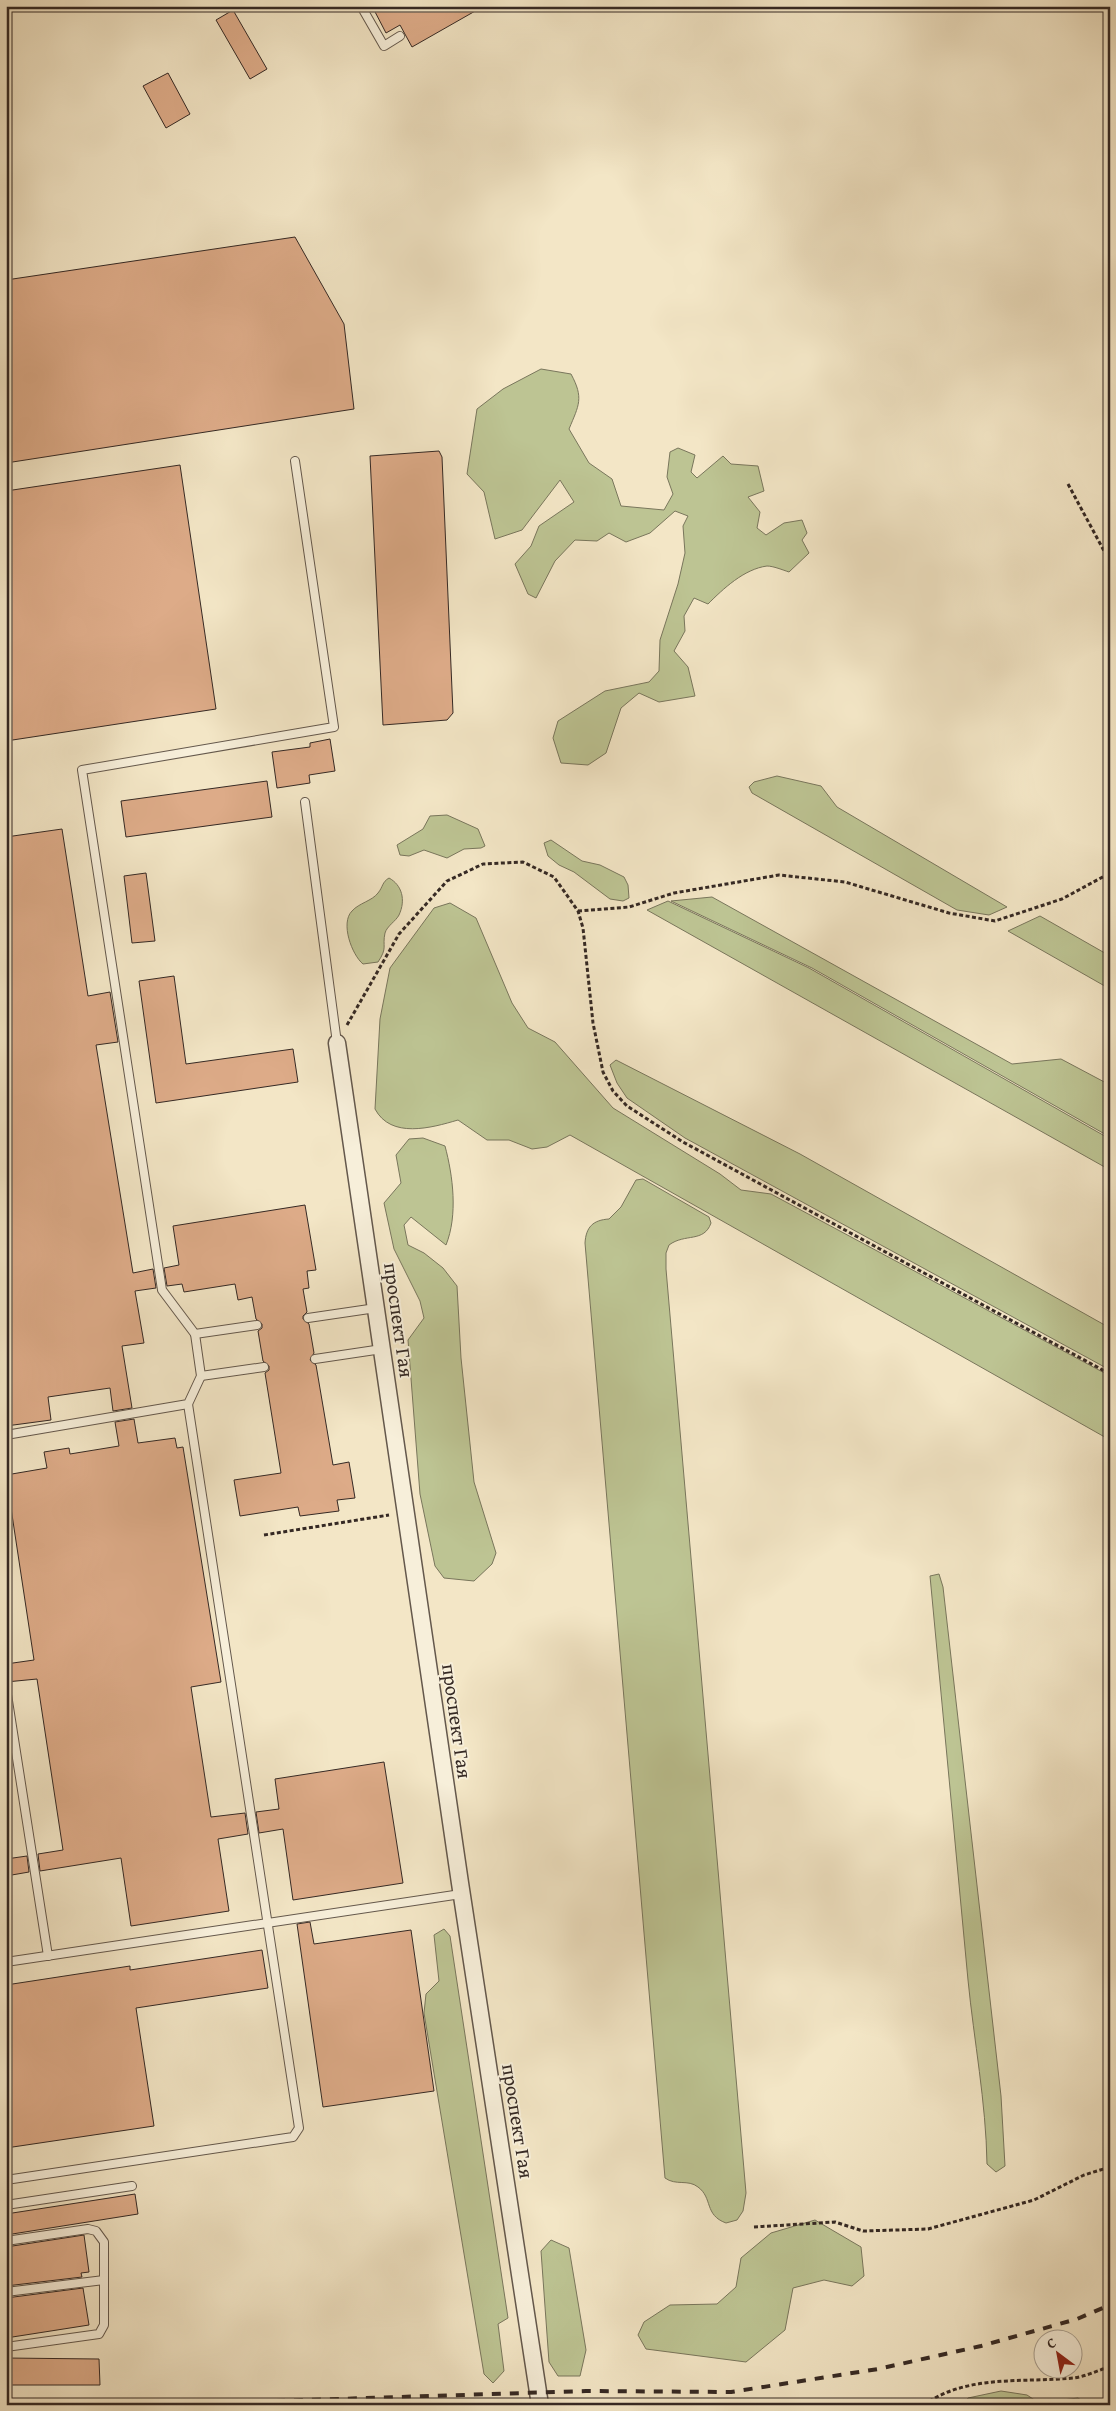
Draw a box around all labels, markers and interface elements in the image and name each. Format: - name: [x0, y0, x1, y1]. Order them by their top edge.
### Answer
- street label: проспект Гая: [377, 1261, 422, 1379]
- street label: проспект Гая: [435, 1662, 480, 1780]
- street label: проспект Гая: [495, 2062, 542, 2180]
- north arrow: [1034, 2328, 1084, 2378]
- text: С: [1042, 2332, 1060, 2354]

